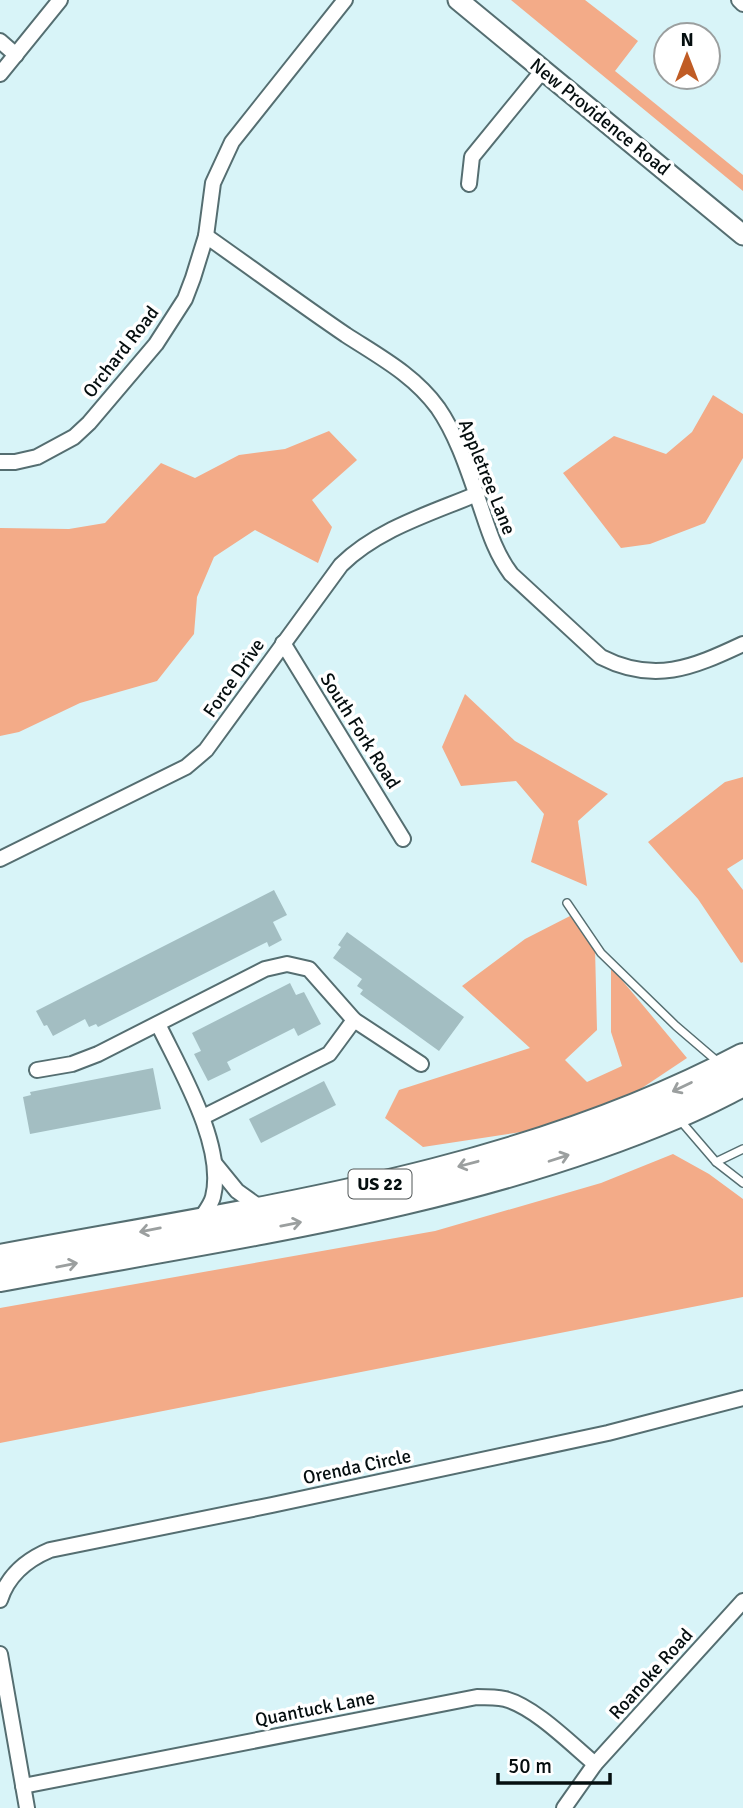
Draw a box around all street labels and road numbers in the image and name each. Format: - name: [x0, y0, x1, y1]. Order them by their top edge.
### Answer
- street label: New Providence Road: [525, 53, 675, 181]
- street label: Orchard Road: [78, 301, 164, 403]
- street label: Appletree Lane: [453, 416, 521, 538]
- street label: Force Drive: [198, 634, 270, 722]
- street label: South Fork Road: [315, 668, 405, 794]
- road number: US 22: [348, 1170, 412, 1198]
- street label: Orenda Circle: [301, 1444, 413, 1490]
- street label: Roanoke Road: [604, 1623, 698, 1725]
- street label: Quantuck Lane: [253, 1686, 377, 1732]

